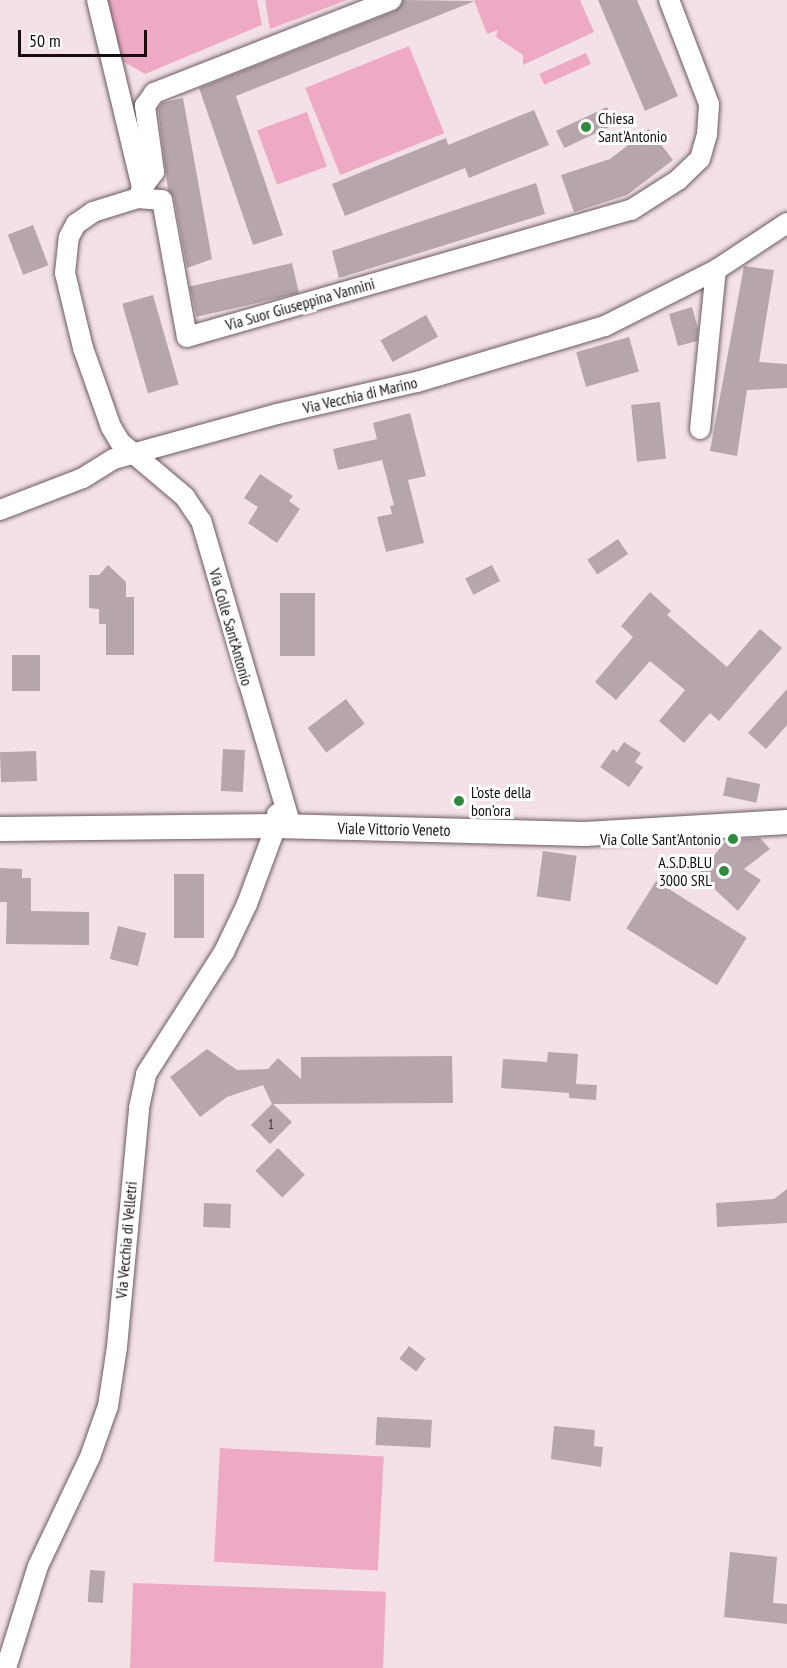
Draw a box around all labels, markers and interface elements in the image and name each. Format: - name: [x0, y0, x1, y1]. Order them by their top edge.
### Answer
- scale bar: [21, 18, 150, 56]
- text: 50 m: [29, 29, 61, 52]
- place label: Chiesa Sant'Antonio: [598, 108, 667, 146]
- marker: Chiesa Sant'Antonio: [579, 120, 593, 134]
- street label: Via Suor Giuseppina Vannini: [223, 273, 377, 335]
- street label: Via Vecchia di Marino: [301, 372, 419, 418]
- street label: Via Colle Sant'Antonio: [205, 566, 257, 688]
- place label: L’oste della bon’ora: [471, 782, 531, 820]
- marker: L’oste della bon’ora: [452, 794, 466, 808]
- street label: Viale Vittorio Veneto: [337, 818, 451, 840]
- place label: Via Colle Sant'Antonio: [600, 829, 721, 849]
- marker: Via Colle Sant'Antonio: [726, 832, 740, 846]
- place label: A.S.D.BLU 3000 SRL: [658, 852, 712, 890]
- marker: A.S.D.BLU 3000 SRL: [717, 864, 731, 878]
- house number: 1: [268, 1116, 274, 1132]
- street label: Via Vecchia di Velletri: [111, 1180, 141, 1300]

